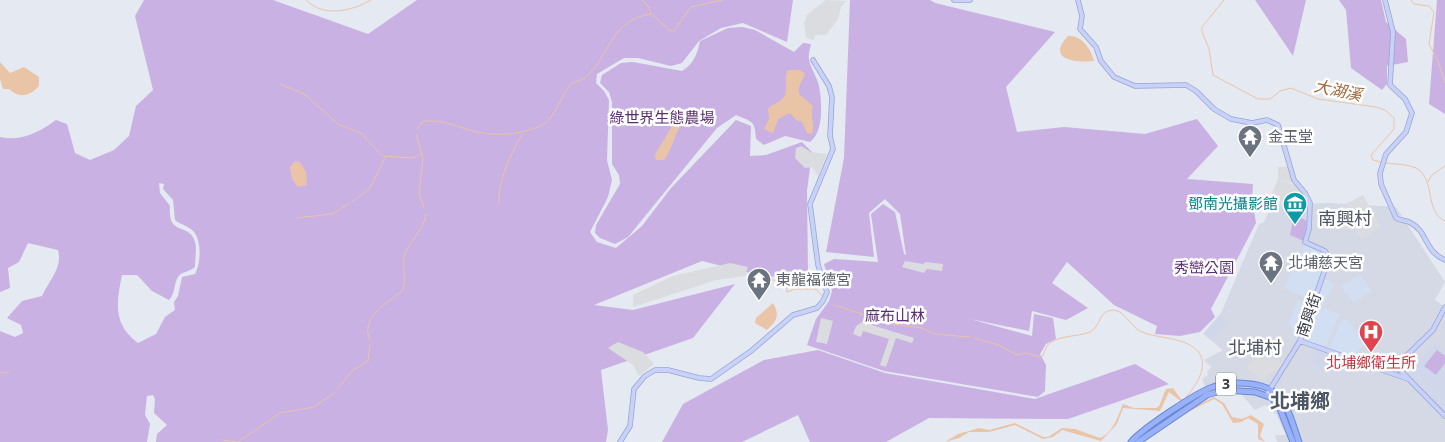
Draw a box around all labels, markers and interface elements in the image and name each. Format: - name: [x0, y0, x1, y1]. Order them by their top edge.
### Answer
- water label: 大湖溪: [1312, 74, 1366, 106]
- park label: 綠世界生態農場: [609, 107, 715, 127]
- temple icon: 金玉堂: [1237, 124, 1263, 158]
- place label: 金玉堂: [1268, 126, 1313, 146]
- museum icon: 鄧南光攝影館: [1282, 191, 1308, 225]
- place label: 鄧南光攝影館: [1188, 193, 1278, 213]
- district label: 南興村: [1318, 206, 1372, 230]
- temple icon: 北埔慈天宮: [1258, 250, 1284, 284]
- place label: 北埔慈天宮: [1288, 252, 1363, 272]
- park label: 秀巒公園: [1174, 257, 1234, 277]
- temple icon: 東龍福德宮: [746, 267, 772, 301]
- place label: 東龍福德宮: [776, 269, 851, 289]
- street label: 南興街: [1291, 290, 1325, 339]
- park label: 麻布山林: [865, 305, 925, 325]
- hospital icon: 北埔鄉衛生所: [1358, 319, 1384, 353]
- district label: 北埔村: [1228, 335, 1282, 359]
- place label: 北埔鄉衛生所: [1326, 352, 1416, 372]
- road number: 3: [1216, 372, 1236, 396]
- district label: 北埔鄉: [1270, 387, 1330, 414]

